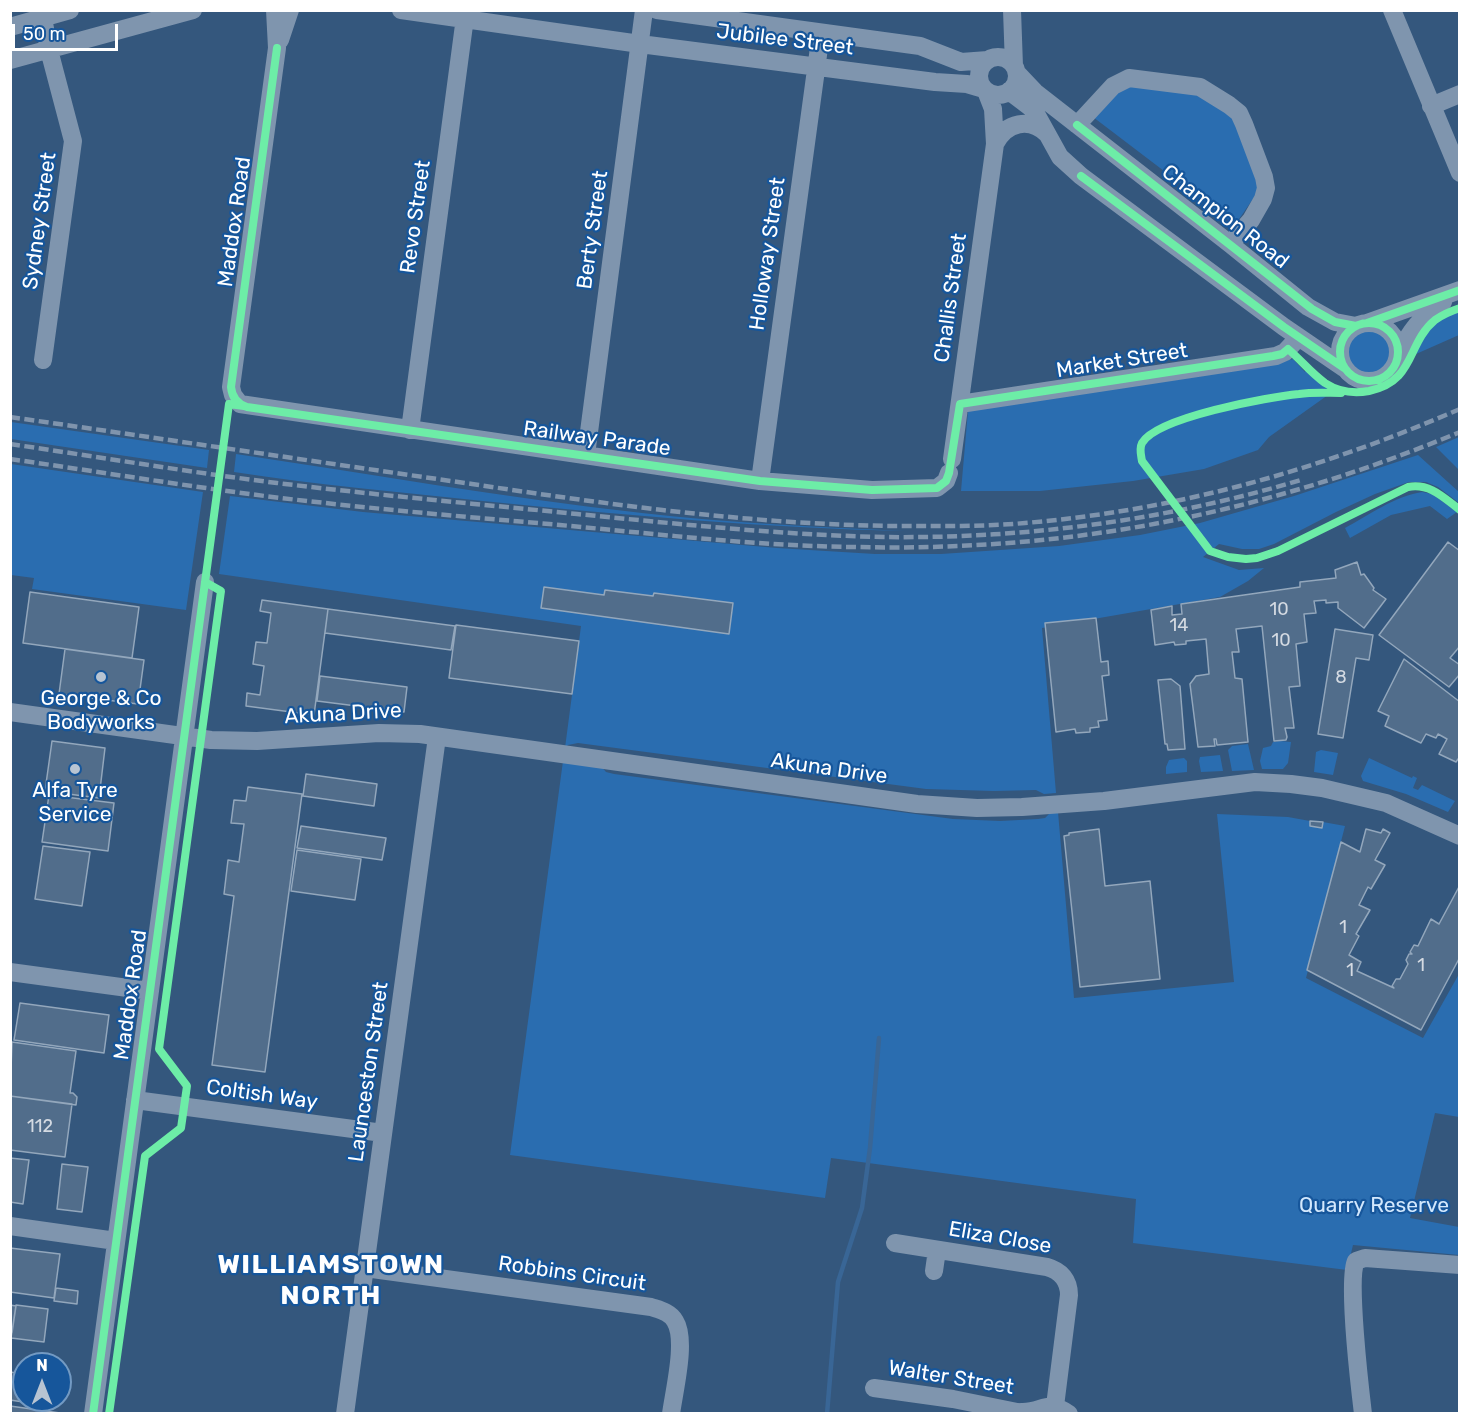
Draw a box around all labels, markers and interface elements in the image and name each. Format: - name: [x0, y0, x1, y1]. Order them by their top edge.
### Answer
- scale bar: [15, 12, 122, 50]
- street label: Jubilee Street: [715, 19, 855, 61]
- text: 50 m: [23, 23, 66, 45]
- street label: Sydney Street: [18, 151, 62, 291]
- street label: Maddox Road: [213, 155, 257, 289]
- street label: Revo Street: [396, 159, 436, 275]
- street label: Champion Road: [1156, 160, 1294, 274]
- street label: Berty Street: [572, 169, 614, 291]
- street label: Holloway Street: [745, 176, 791, 332]
- street label: Challis Street: [929, 232, 973, 364]
- street label: Market Street: [1055, 338, 1189, 384]
- street label: Railway Parade: [522, 416, 672, 462]
- house number: 10: [1269, 599, 1289, 621]
- house number: 14: [1170, 615, 1188, 637]
- house number: 10: [1271, 630, 1291, 652]
- house number: 8: [1335, 667, 1347, 689]
- marker: George & Co Bodyworks: [94, 670, 108, 684]
- place label: George & Co Bodyworks: [40, 686, 162, 736]
- street label: Akuna Drive: [284, 698, 402, 730]
- street label: Akuna Drive: [769, 748, 889, 790]
- marker: Alfa Tyre Service: [68, 762, 82, 776]
- place label: Alfa Tyre Service: [32, 778, 118, 828]
- house number: 1: [1339, 917, 1347, 939]
- street label: Maddox Road: [109, 928, 153, 1062]
- house number: 1: [1417, 955, 1425, 977]
- house number: 1: [1346, 960, 1354, 982]
- street label: Launceston Street: [344, 980, 394, 1164]
- street label: Coltish Way: [205, 1075, 319, 1115]
- house number: 112: [27, 1116, 53, 1138]
- park label: Quarry Reserve: [1299, 1193, 1449, 1219]
- street label: Eliza Close: [947, 1217, 1053, 1259]
- district label: WILLIAMSTOWN NORTH: [217, 1249, 445, 1312]
- street label: Robbins Circuit: [497, 1251, 647, 1297]
- north arrow: [12, 1352, 72, 1412]
- text: N: [36, 1356, 48, 1375]
- street label: Walter Street: [886, 1356, 1016, 1400]

